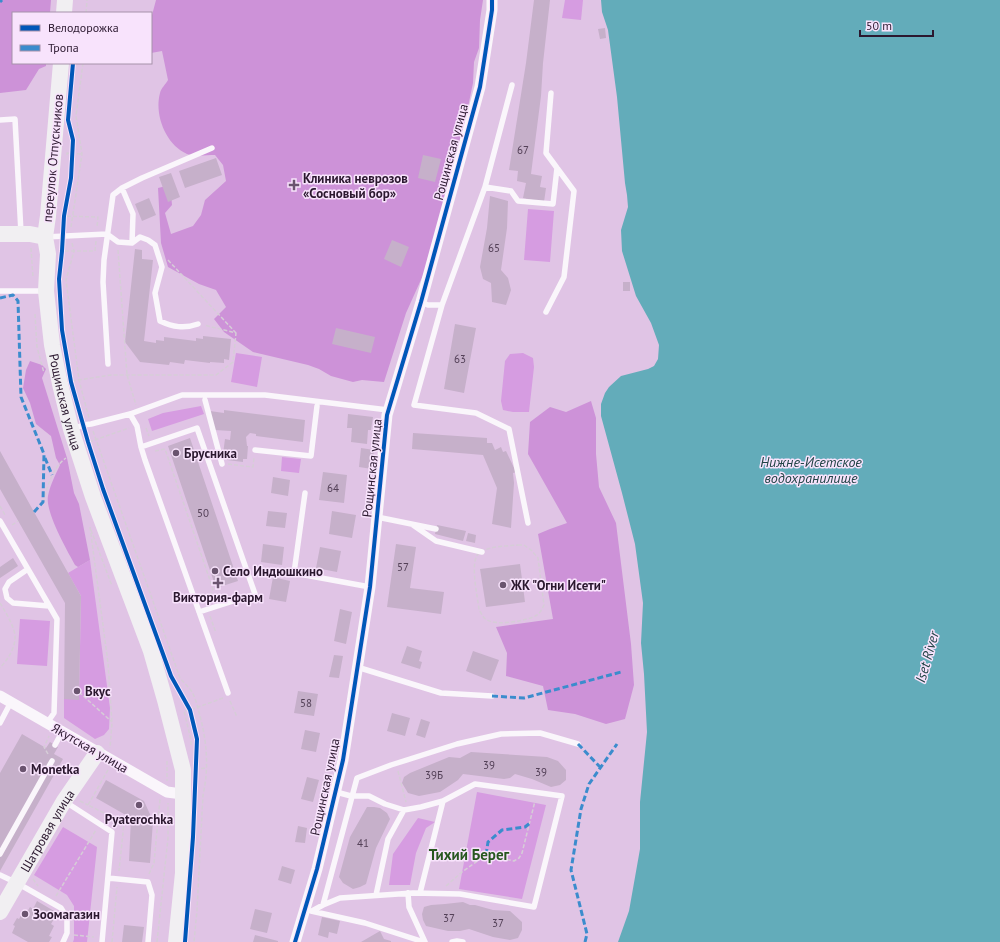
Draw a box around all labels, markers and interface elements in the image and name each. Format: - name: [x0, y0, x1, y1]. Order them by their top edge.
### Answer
- legend: [12, 12, 152, 64]
- scale bar: [860, 12, 933, 38]
- text: 50 m: [866, 18, 892, 33]
- text: Велодорожка: [48, 20, 119, 35]
- text: Тропа: [48, 40, 79, 55]
- street label: переулок Отпускников: [39, 93, 67, 223]
- street label: Рощинская улица: [430, 102, 472, 202]
- house number: 67: [517, 143, 529, 157]
- place label: Клиника неврозов «Сосновый бор»: [303, 170, 408, 202]
- marker: Клиника неврозов «Сосновый бор»: [288, 179, 300, 191]
- house number: 65: [488, 241, 500, 255]
- street label: Рощинская улица: [45, 352, 86, 453]
- house number: 63: [454, 352, 466, 366]
- street label: Рощинская улица: [358, 418, 386, 518]
- place label: Брусника: [184, 445, 237, 462]
- marker: Брусника: [171, 448, 181, 458]
- water label: Нижне-Исетское водохранилище: [760, 453, 862, 487]
- house number: 64: [327, 481, 339, 495]
- house number: 50: [197, 506, 209, 520]
- house number: 57: [397, 560, 409, 574]
- place label: Село Индюшкино: [223, 563, 323, 580]
- marker: Село Индюшкино: [210, 566, 220, 576]
- place label: ЖК "Огни Исети": [510, 577, 606, 594]
- marker: Виктория-фарм: [213, 578, 223, 588]
- marker: ЖК "Огни Исети": [498, 580, 508, 590]
- place label: Виктория-фарм: [173, 589, 263, 606]
- water label: Iset River: [911, 628, 943, 685]
- place label: Вкус: [85, 683, 111, 700]
- marker: Вкус: [72, 686, 82, 696]
- house number: 58: [300, 696, 312, 710]
- street label: Якутская улица: [49, 719, 131, 777]
- street label: Рощинская улица: [306, 737, 344, 837]
- house number: 39: [483, 758, 495, 772]
- place label: Monetka: [31, 761, 79, 778]
- marker: Monetka: [18, 764, 28, 774]
- house number: 39: [535, 765, 547, 779]
- house number: 39Б: [425, 768, 443, 782]
- street label: Шатровая улица: [16, 786, 78, 875]
- marker: Pyaterochka: [134, 800, 144, 810]
- place label: Pyaterochka: [105, 811, 173, 828]
- house number: 41: [357, 836, 369, 850]
- district label: Тихий Берег: [429, 845, 510, 864]
- place label: Зоомагазин: [33, 906, 100, 923]
- marker: Зоомагазин: [20, 909, 30, 919]
- house number: 37: [443, 911, 455, 925]
- house number: 37: [492, 916, 504, 930]

